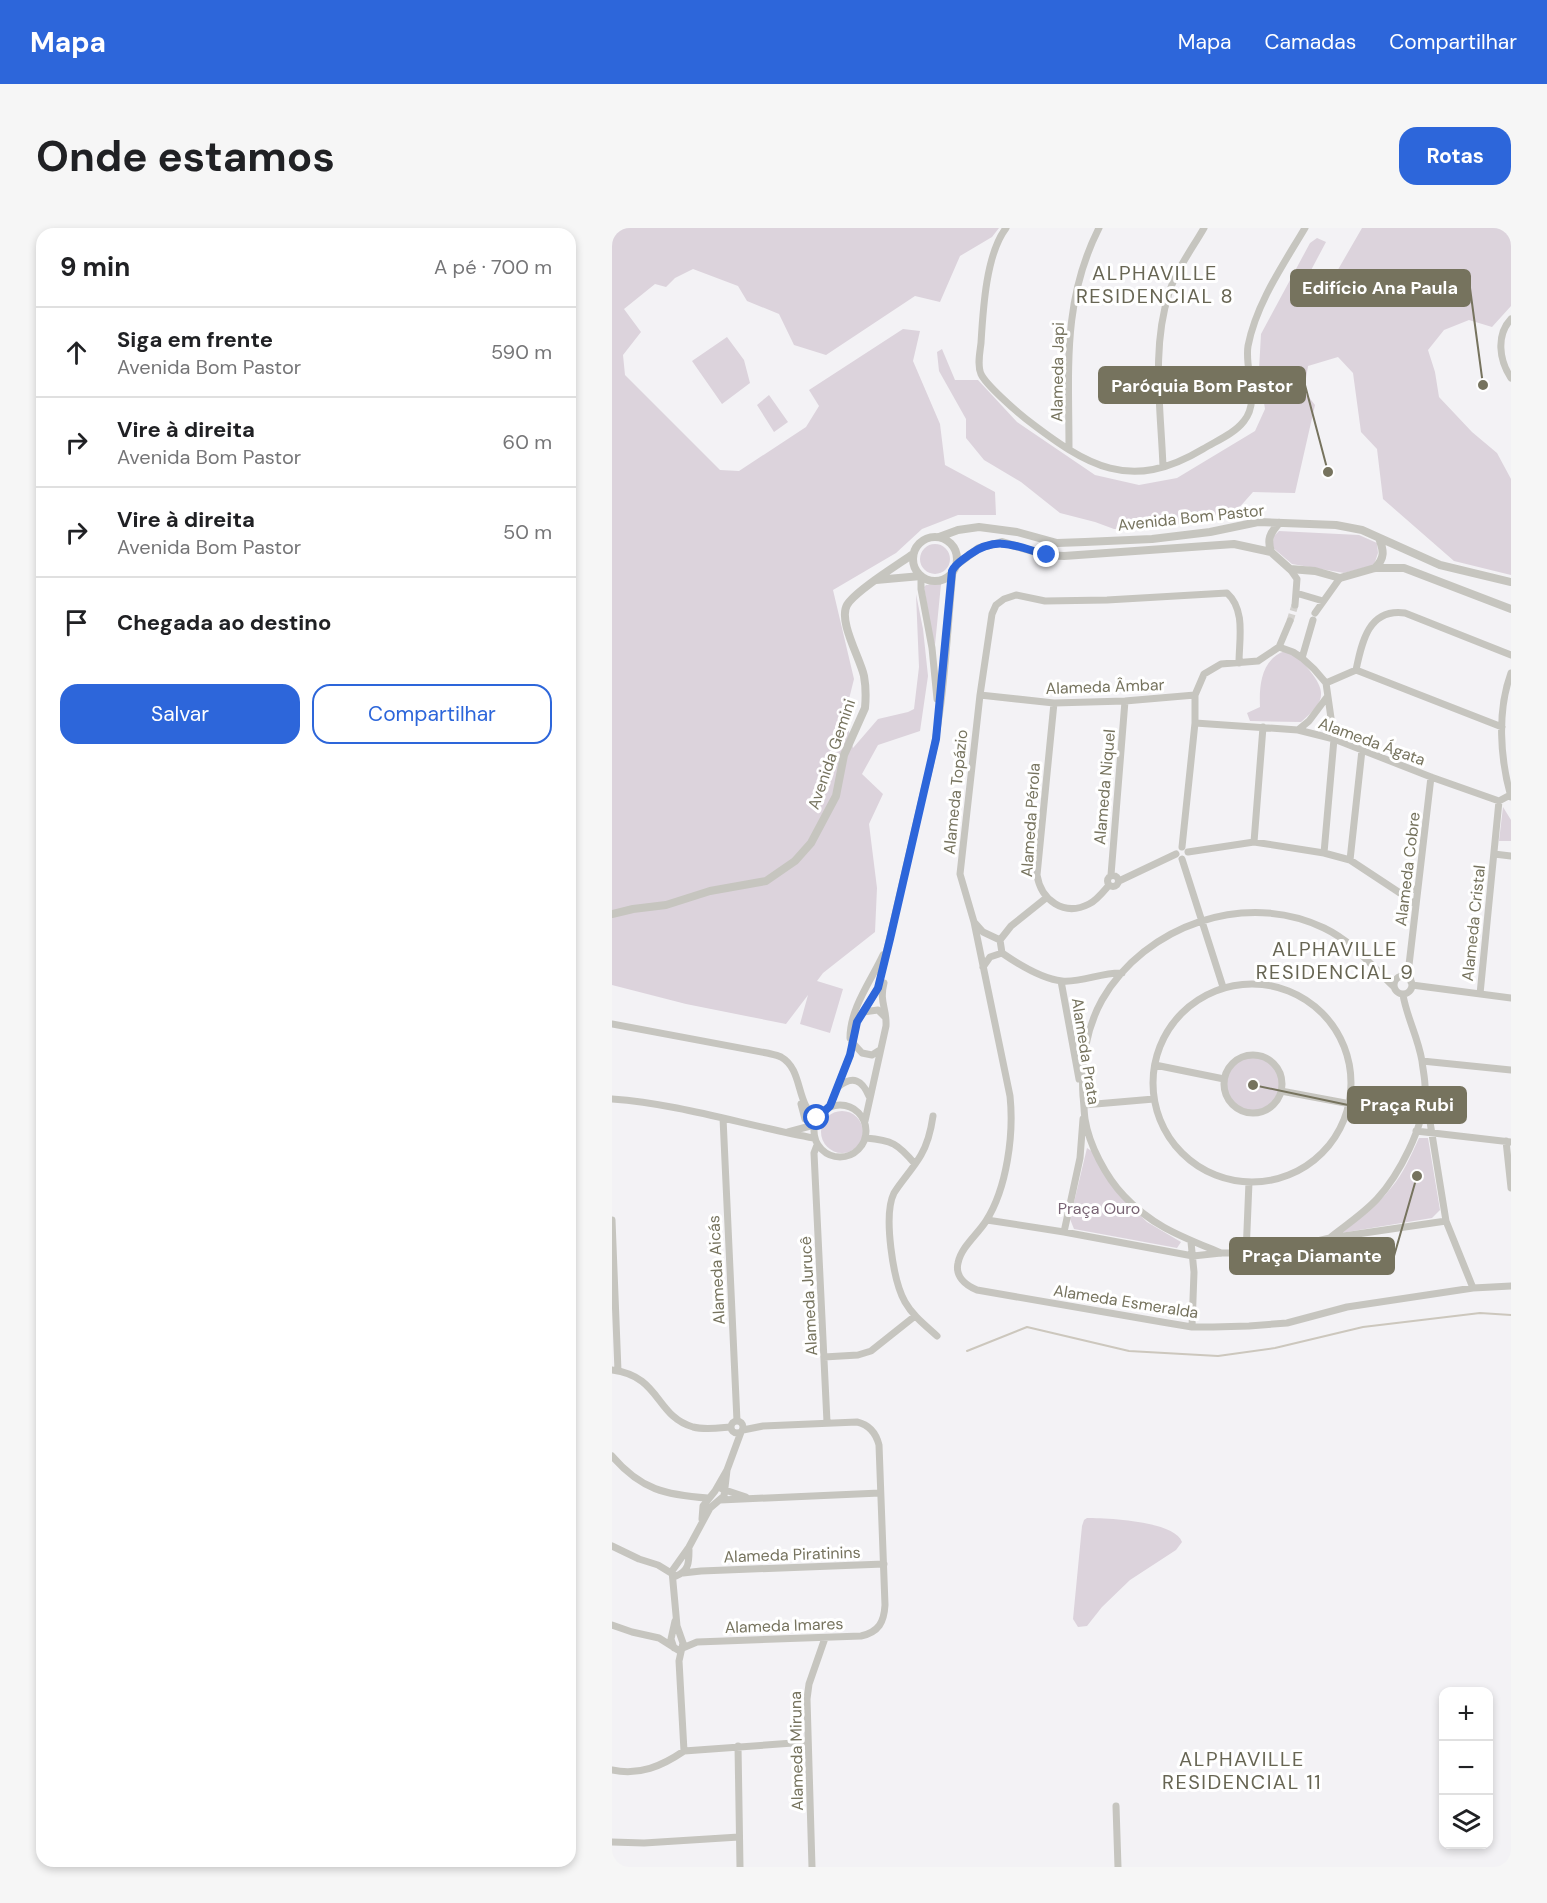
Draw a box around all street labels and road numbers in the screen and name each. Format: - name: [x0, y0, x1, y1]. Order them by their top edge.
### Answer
- street label: Alameda Japi: [1046, 322, 1069, 422]
- street label: Avenida Bom Pastor: [1117, 499, 1265, 536]
- street label: Alameda Âmbar: [1045, 674, 1165, 699]
- street label: Avenida Gemini: [803, 696, 860, 812]
- street label: Alameda Ágata: [1315, 712, 1428, 771]
- street label: Alameda Topázio: [938, 728, 973, 856]
- street label: Alameda Niquel: [1089, 728, 1120, 846]
- street label: Alameda Pérola: [1016, 762, 1045, 878]
- street label: Alameda Cobre: [1390, 811, 1425, 927]
- street label: Alameda Cristal: [1457, 864, 1490, 982]
- street label: Alameda Prata: [1067, 996, 1104, 1106]
- street label: Alameda Aicás: [703, 1215, 730, 1325]
- street label: Alameda Jurucê: [795, 1236, 822, 1356]
- street label: Alameda Esmeralda: [1052, 1280, 1200, 1323]
- street label: Alameda Piratinins: [723, 1542, 861, 1567]
- street label: Alameda Imares: [724, 1613, 844, 1638]
- street label: Alameda Miruna: [785, 1691, 808, 1811]

